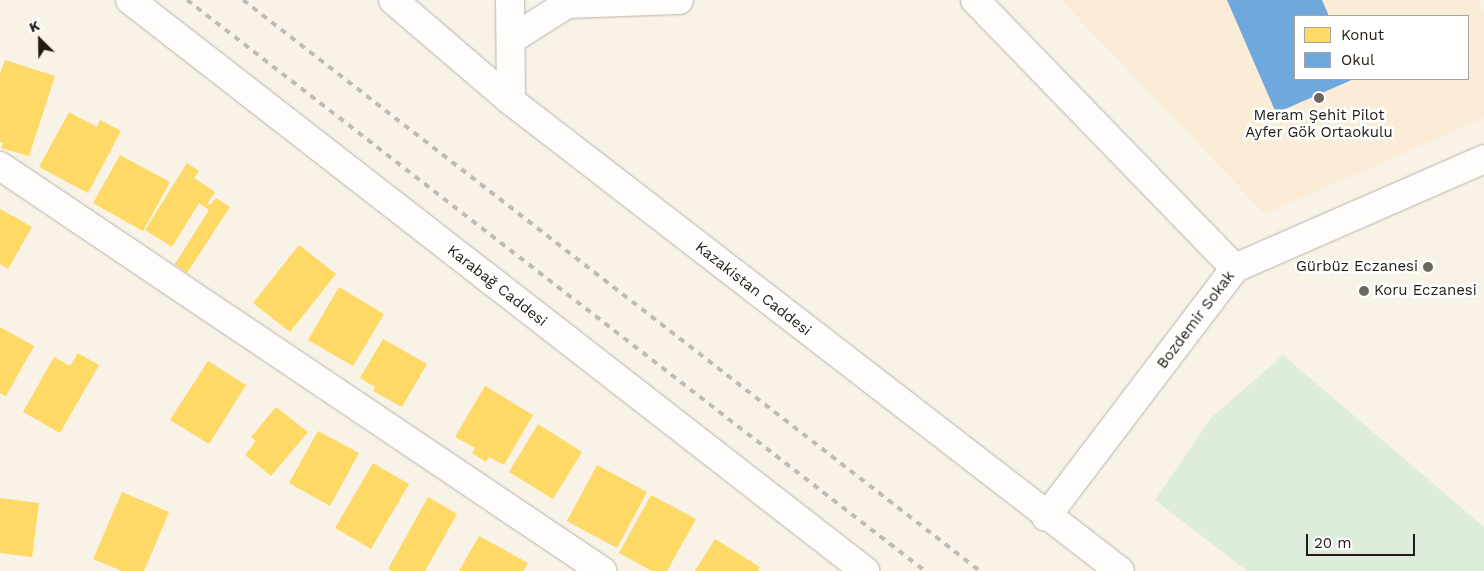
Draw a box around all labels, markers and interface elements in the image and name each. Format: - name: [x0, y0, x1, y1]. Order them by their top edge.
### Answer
- north arrow: [15, 15, 65, 65]
- legend: [1294, 15, 1469, 80]
- text: K: [27, 17, 42, 35]
- text: Konut: [1341, 26, 1384, 44]
- text: Okul: [1341, 51, 1375, 69]
- marker: Meram Şehit Pilot Ayfer Gök Ortaokulu: [1313, 92, 1325, 104]
- place label: Meram Şehit Pilot Ayfer Gök Ortaokulu: [1245, 106, 1393, 141]
- street label: Kazakistan Caddesi: [691, 238, 815, 340]
- street label: Karabağ Caddesi: [444, 241, 550, 331]
- place label: Gürbüz Eczanesi: [1296, 258, 1418, 276]
- marker: Gürbüz Eczanesi: [1422, 261, 1434, 273]
- street label: Bozdemir Sokak: [1153, 267, 1239, 373]
- place label: Koru Eczanesi: [1374, 282, 1477, 300]
- marker: Koru Eczanesi: [1358, 285, 1370, 297]
- scale bar: [1309, 524, 1418, 556]
- text: 20 m: [1314, 534, 1352, 552]

